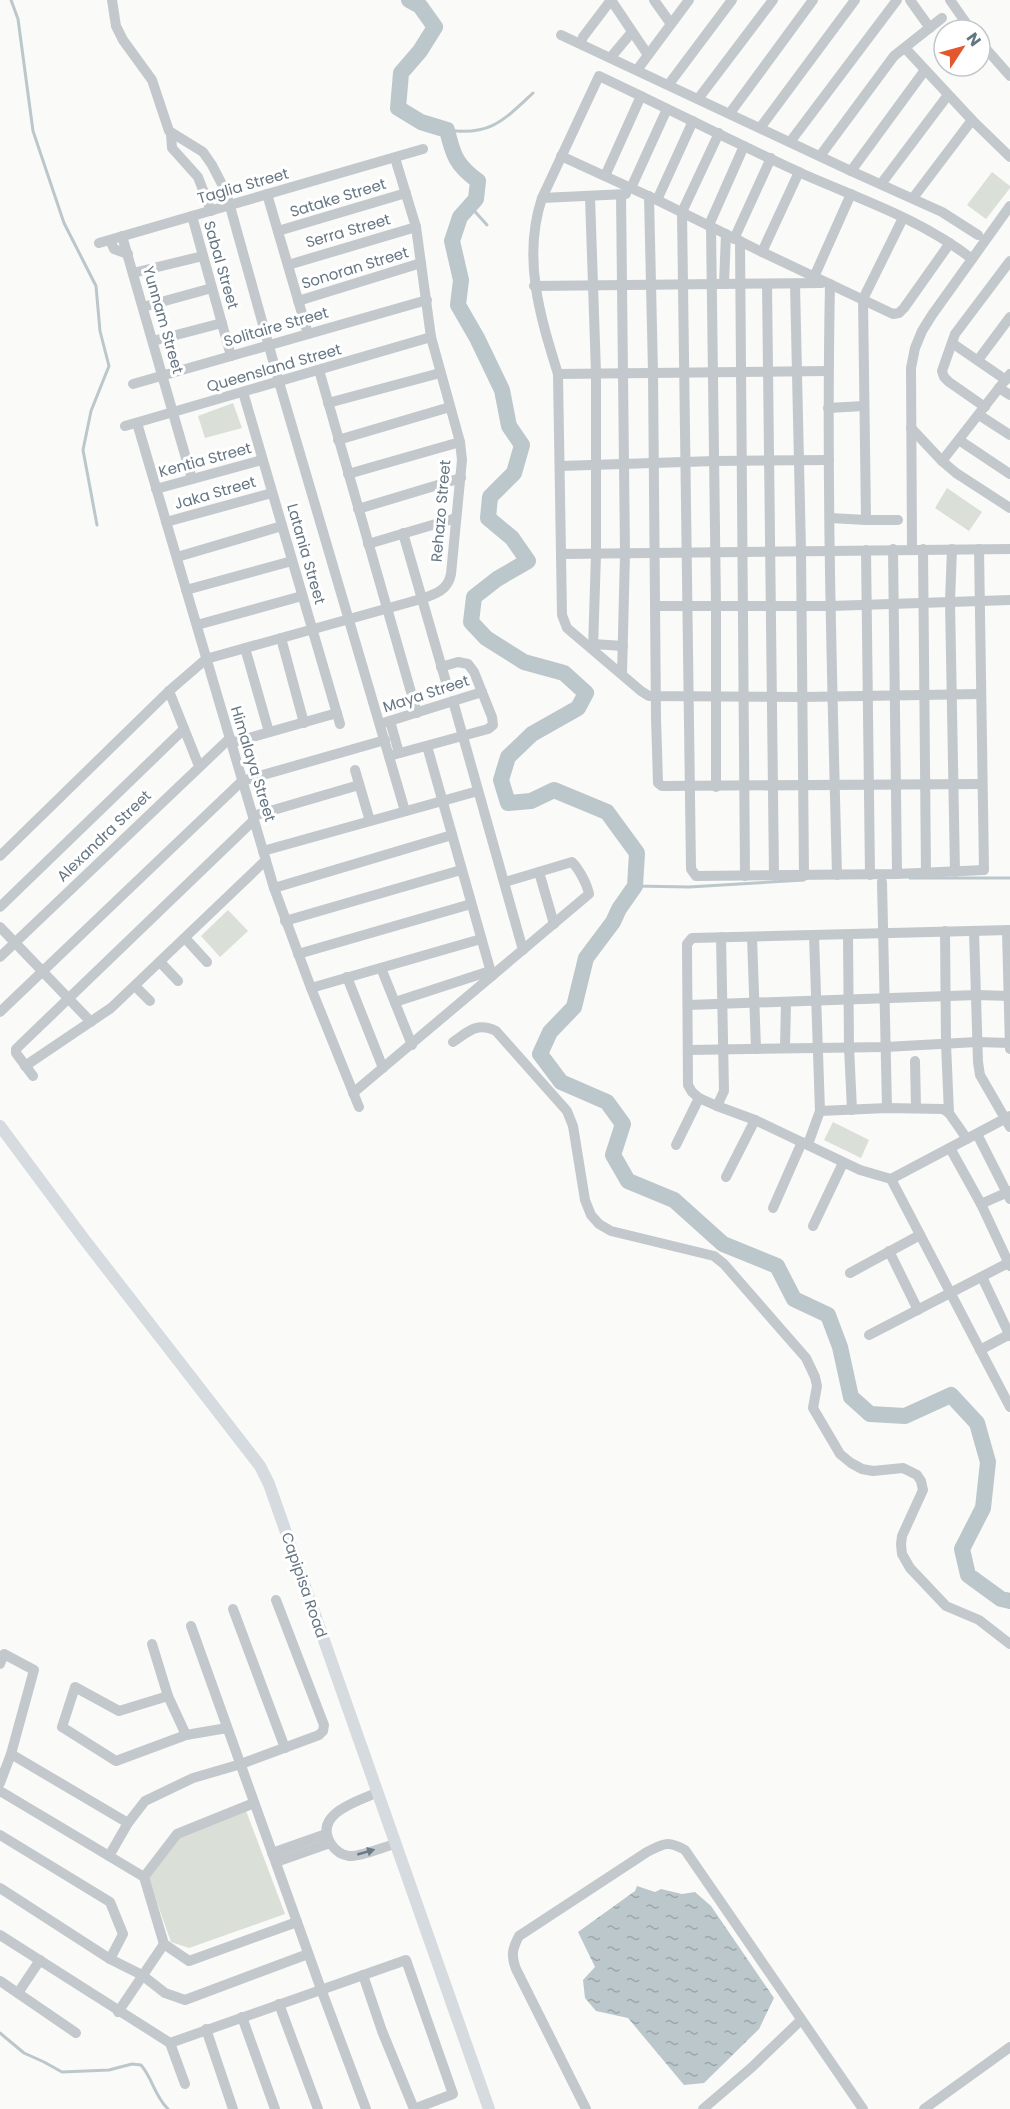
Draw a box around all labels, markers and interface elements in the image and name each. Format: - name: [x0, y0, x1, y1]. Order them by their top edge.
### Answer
- north arrow: [932, 18, 992, 78]
- text: N: [961, 28, 987, 51]
- street label: Taglia Street: [195, 162, 291, 209]
- street label: Satake Street: [287, 173, 388, 222]
- street label: Serra Street: [303, 208, 393, 253]
- street label: Sabal Street: [199, 218, 244, 311]
- street label: Sonoran Street: [299, 241, 411, 294]
- street label: Yunnam Street: [138, 264, 189, 376]
- street label: Solitaire Street: [221, 302, 331, 351]
- street label: Queensland Street: [204, 338, 344, 397]
- street label: Kentia Street: [156, 437, 254, 482]
- street label: Rehazo Street: [426, 459, 455, 563]
- street label: Jaka Street: [172, 471, 258, 514]
- street label: Latania Street: [282, 501, 331, 607]
- street label: Maya Street: [380, 670, 472, 717]
- street label: Himalaya Street: [226, 703, 281, 824]
- street label: Alexandra Street: [52, 785, 155, 886]
- street label: Capipisa Road: [277, 1529, 332, 1640]
- one-way arrow: [357, 1847, 375, 1856]

